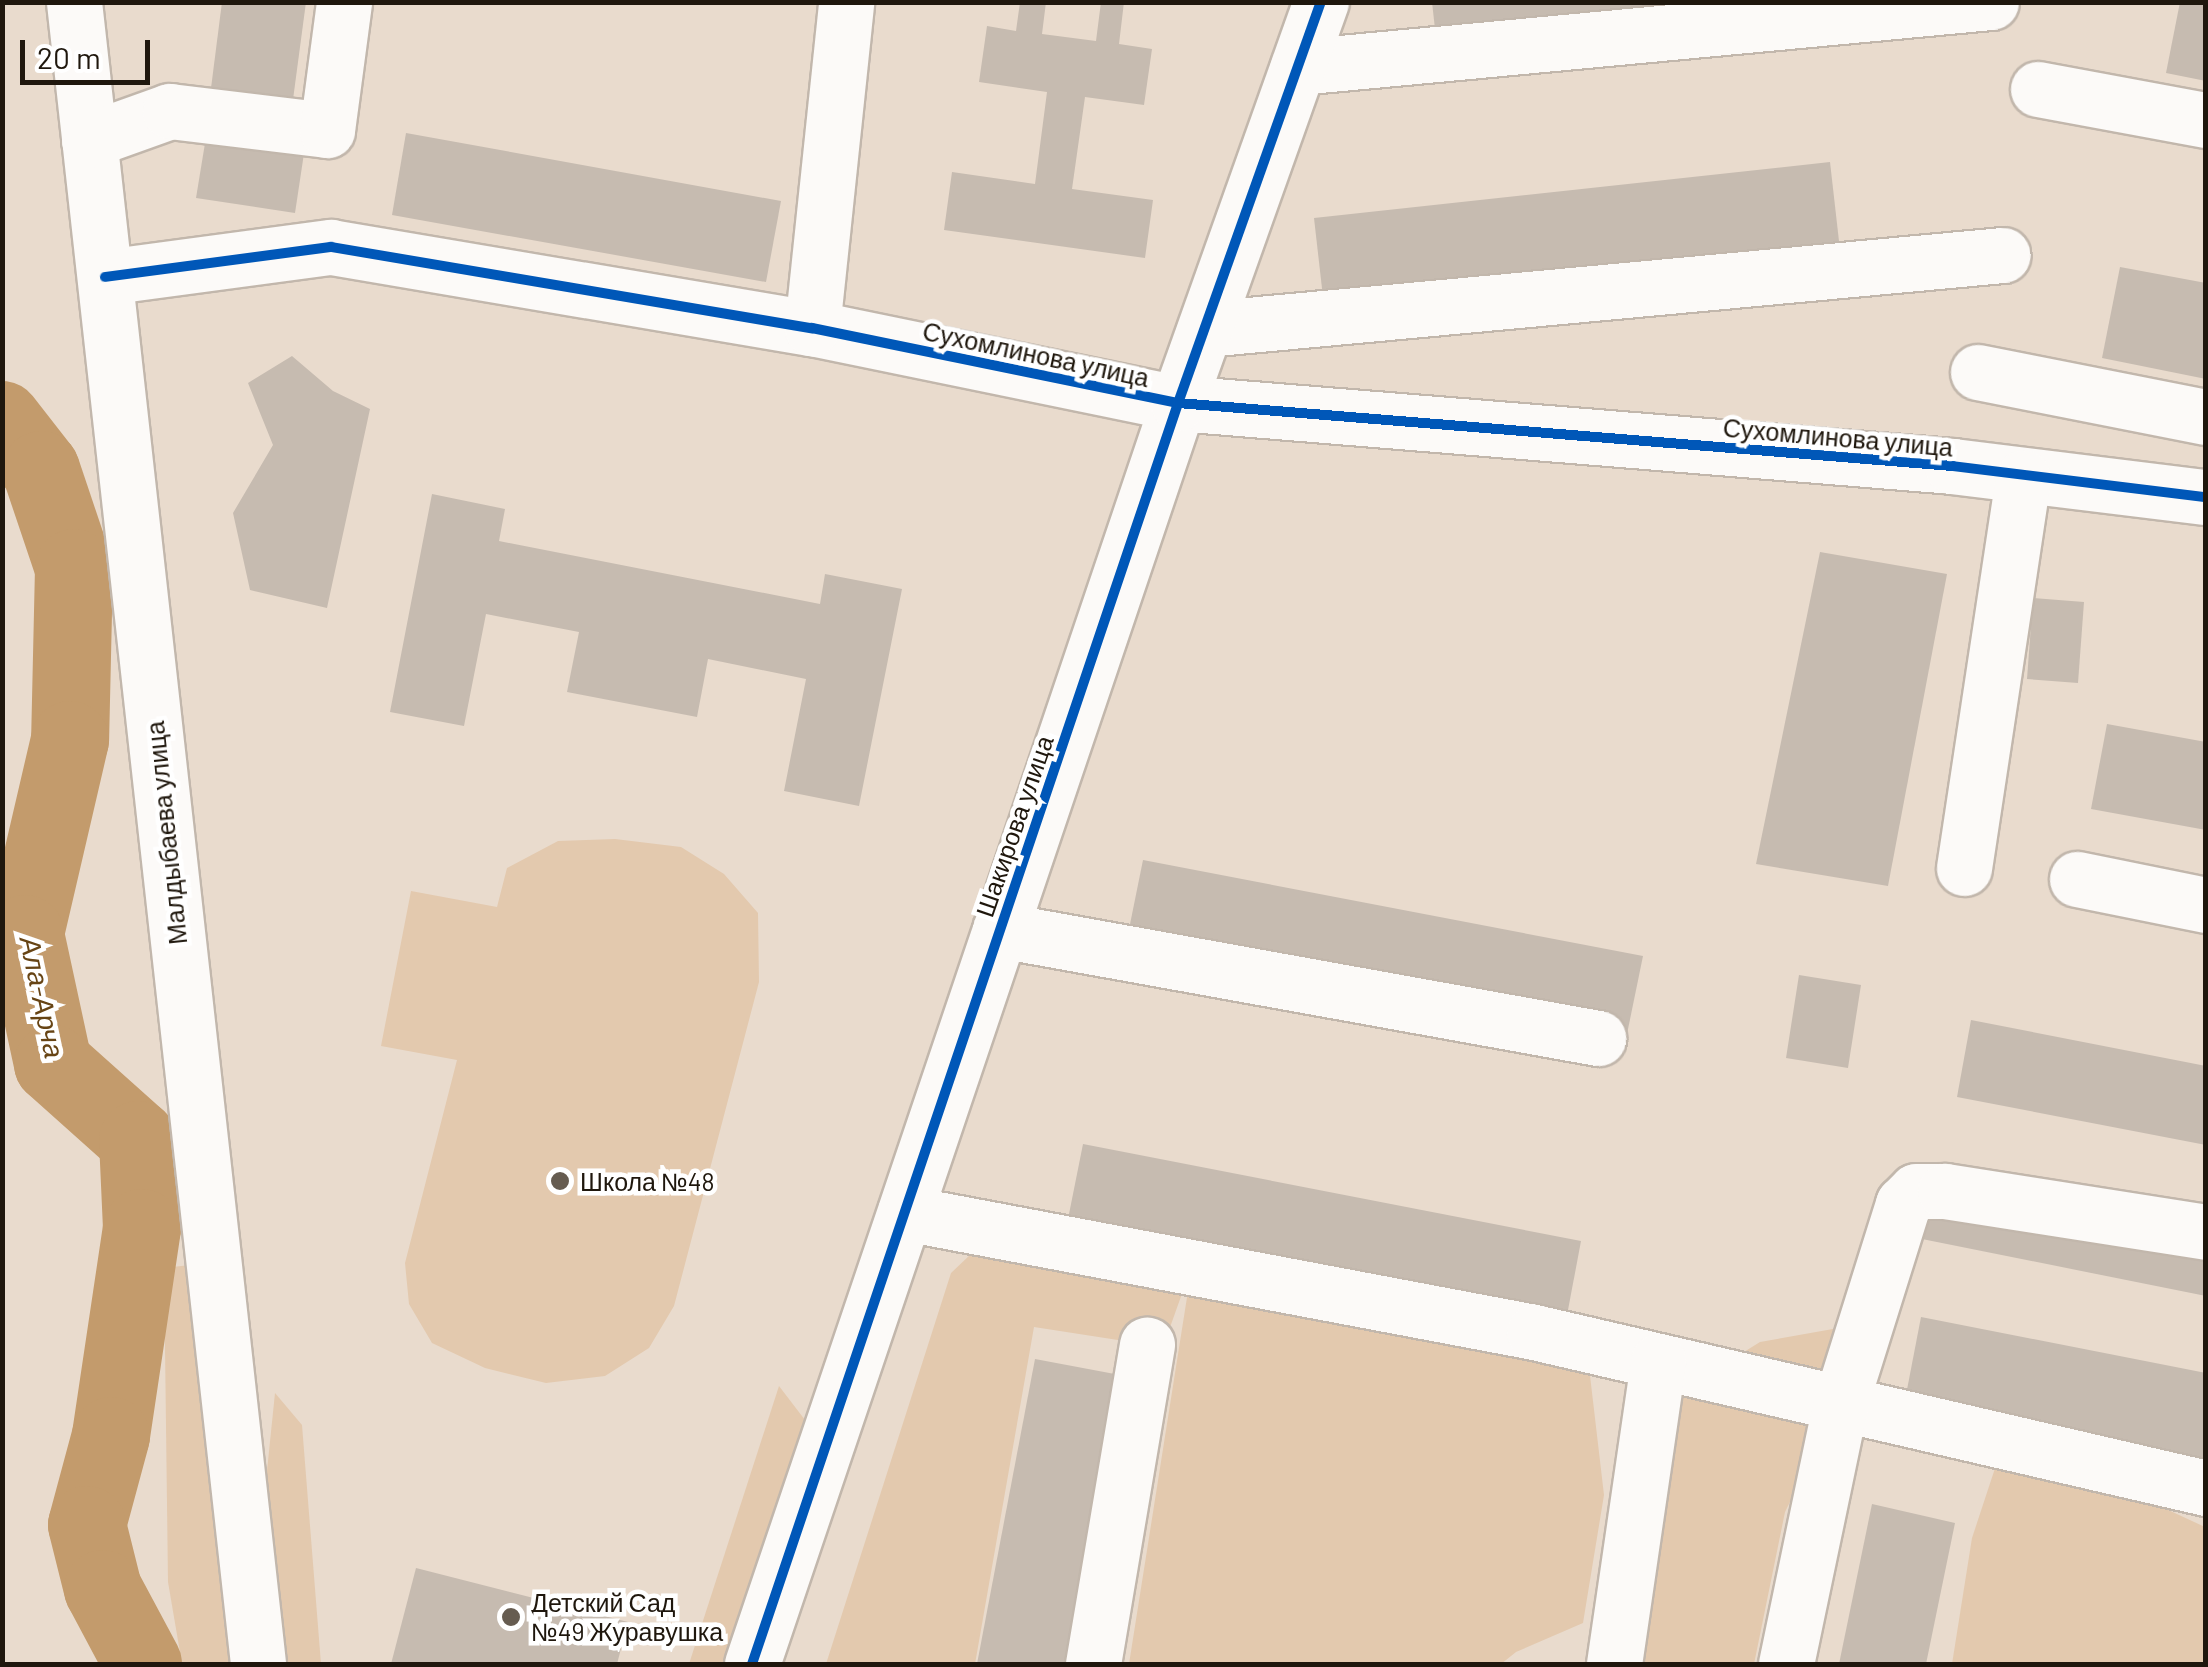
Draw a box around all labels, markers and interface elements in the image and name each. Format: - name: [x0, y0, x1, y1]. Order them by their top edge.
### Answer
- scale bar: [25, 20, 155, 82]
- text: 20 m: [37, 39, 101, 75]
- street label: Сухомлинова улица: [920, 315, 1152, 393]
- street label: Сухомлинова улица: [1722, 412, 1954, 462]
- street label: Малдыбаева улица: [139, 720, 193, 946]
- street label: Шакирова улица: [969, 731, 1059, 921]
- water label: Ала-Арча: [14, 933, 72, 1061]
- place label: Школа №48: [580, 1166, 715, 1196]
- marker: Школа №48: [549, 1170, 571, 1192]
- place label: Детский Сад №49 Журавушка: [531, 1588, 723, 1647]
- marker: Детский Сад №49 Журавушка: [500, 1606, 522, 1628]

